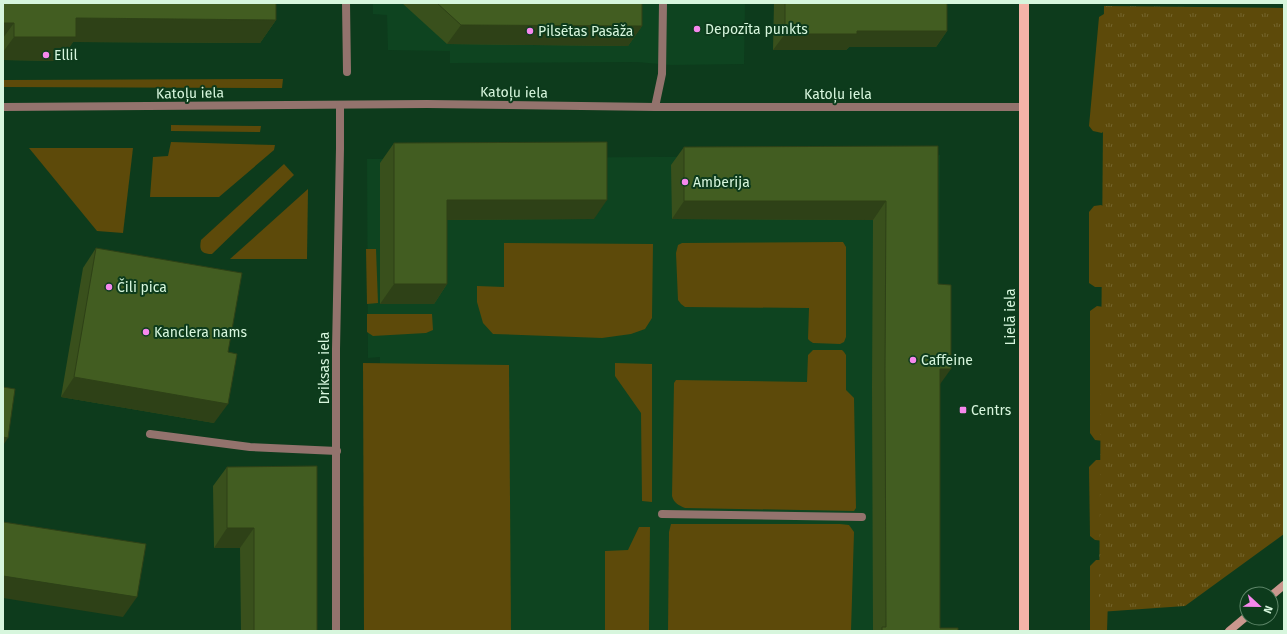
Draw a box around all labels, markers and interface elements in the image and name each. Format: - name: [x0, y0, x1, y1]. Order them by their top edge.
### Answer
- place label: Depozīta punkts: [705, 21, 808, 38]
- place label: Pilsētas Pasāža: [538, 23, 633, 40]
- marker: Depozīta punkts: [692, 24, 702, 34]
- marker: Pilsētas Pasāža: [525, 26, 535, 36]
- place label: Ellil: [54, 47, 78, 64]
- marker: Ellil: [41, 50, 51, 60]
- street label: Katoļu iela: [480, 83, 548, 103]
- street label: Katoļu iela: [156, 84, 224, 104]
- street label: Katoļu iela: [804, 86, 872, 104]
- place label: Amberija: [693, 174, 750, 191]
- marker: Amberija: [680, 177, 690, 187]
- place label: Čili pica: [117, 278, 167, 296]
- marker: Čili pica: [104, 282, 114, 292]
- street label: Lielā iela: [1002, 288, 1019, 346]
- place label: Kanclera nams: [154, 324, 247, 341]
- marker: Kanclera nams: [141, 327, 151, 337]
- street label: Driksas iela: [316, 332, 333, 404]
- place label: Caffeine: [921, 352, 973, 369]
- marker: Caffeine: [908, 355, 918, 365]
- place label: Centrs: [971, 402, 1012, 419]
- marker: Centrs: [958, 405, 968, 415]
- north arrow: [1239, 586, 1279, 626]
- text: N: [1260, 604, 1275, 615]

